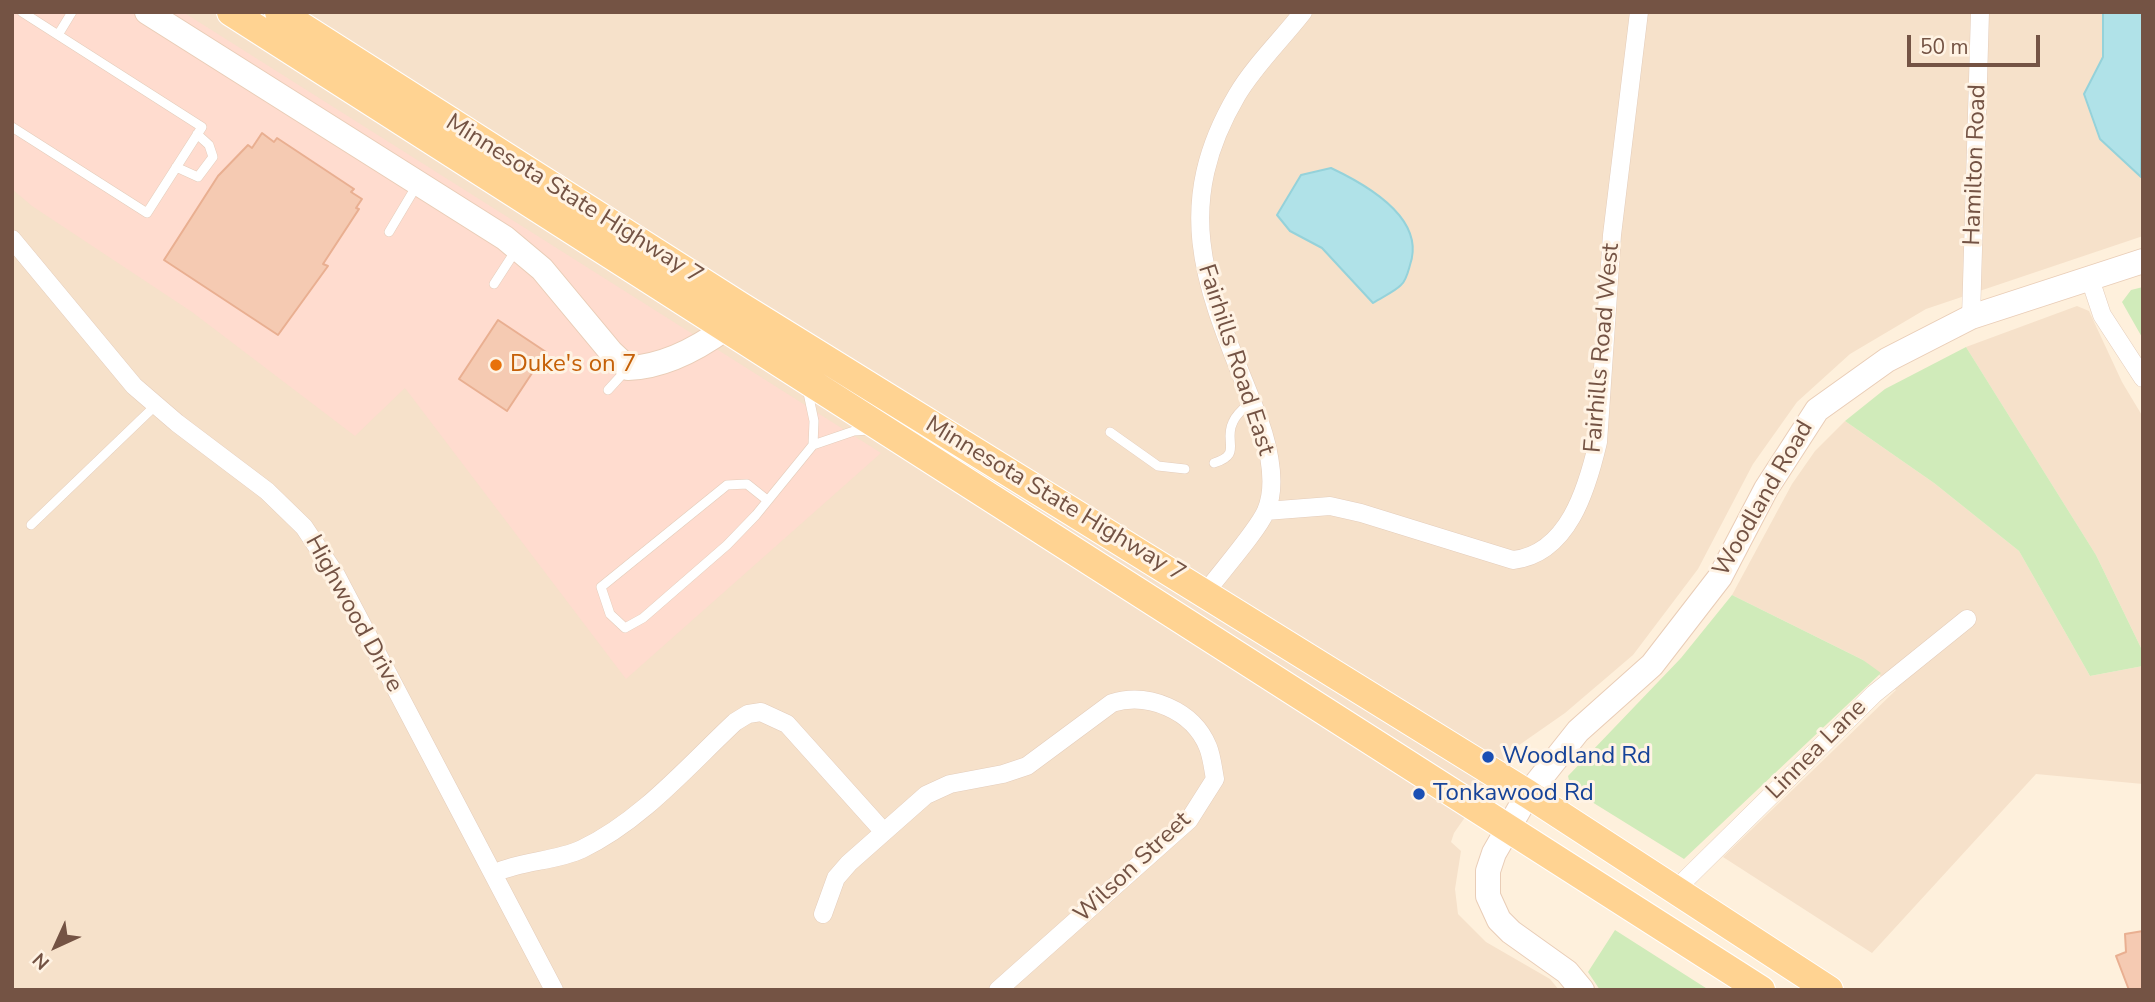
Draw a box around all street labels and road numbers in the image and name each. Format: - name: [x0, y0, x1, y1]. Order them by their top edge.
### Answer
- street label: Hamilton Road: [1959, 84, 1993, 246]
- street label: Minnesota State Highway 7: [440, 109, 708, 291]
- street label: Fairhills Road West: [1579, 242, 1627, 454]
- street label: Fairhills Road East: [1191, 261, 1279, 459]
- street label: Minnesota State Highway 7: [920, 411, 1190, 589]
- street label: Woodland Road: [1708, 416, 1820, 582]
- street label: Highwood Drive: [298, 530, 408, 698]
- street label: Linnea Lane: [1761, 694, 1873, 806]
- street label: Wilson Street: [1069, 807, 1197, 929]

